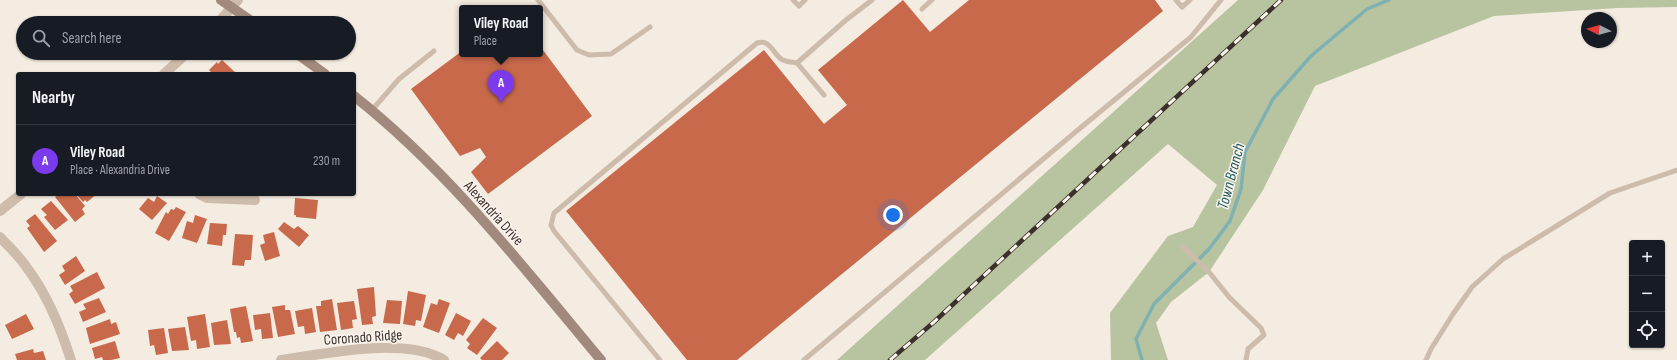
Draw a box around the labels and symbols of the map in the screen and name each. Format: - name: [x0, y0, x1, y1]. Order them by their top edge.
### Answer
- north arrow: [1581, 12, 1617, 48]
- pin: A: [488, 70, 514, 103]
- water label: Town Branch: [1214, 141, 1249, 211]
- street label: Alexandria Drive: [459, 176, 528, 250]
- your location: [883, 205, 903, 225]
- street label: Coronado Ridge: [323, 325, 403, 350]

